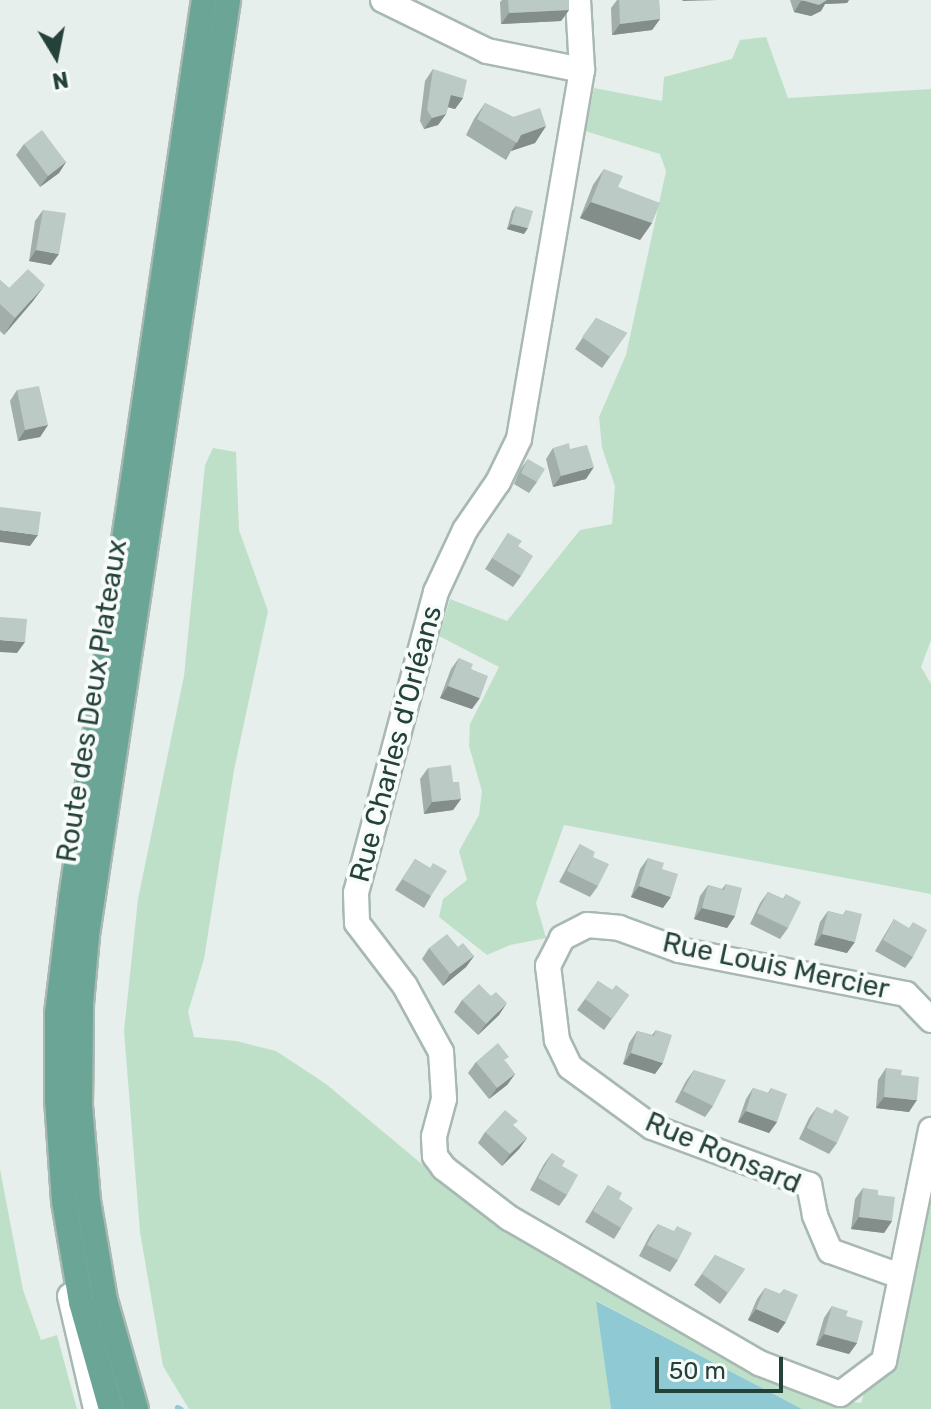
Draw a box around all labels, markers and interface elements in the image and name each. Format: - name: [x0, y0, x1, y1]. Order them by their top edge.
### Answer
- north arrow: [16, 16, 96, 96]
- text: N: [50, 65, 70, 95]
- street label: Route des Deux Plateaux: [50, 537, 134, 865]
- street label: Rue Charles d'Orléans: [343, 602, 449, 886]
- street label: Rue Louis Mercier: [660, 926, 892, 1006]
- street label: Rue Ronsard: [640, 1105, 806, 1201]
- scale bar: [659, 1341, 787, 1391]
- text: 50 m: [669, 1357, 726, 1385]

